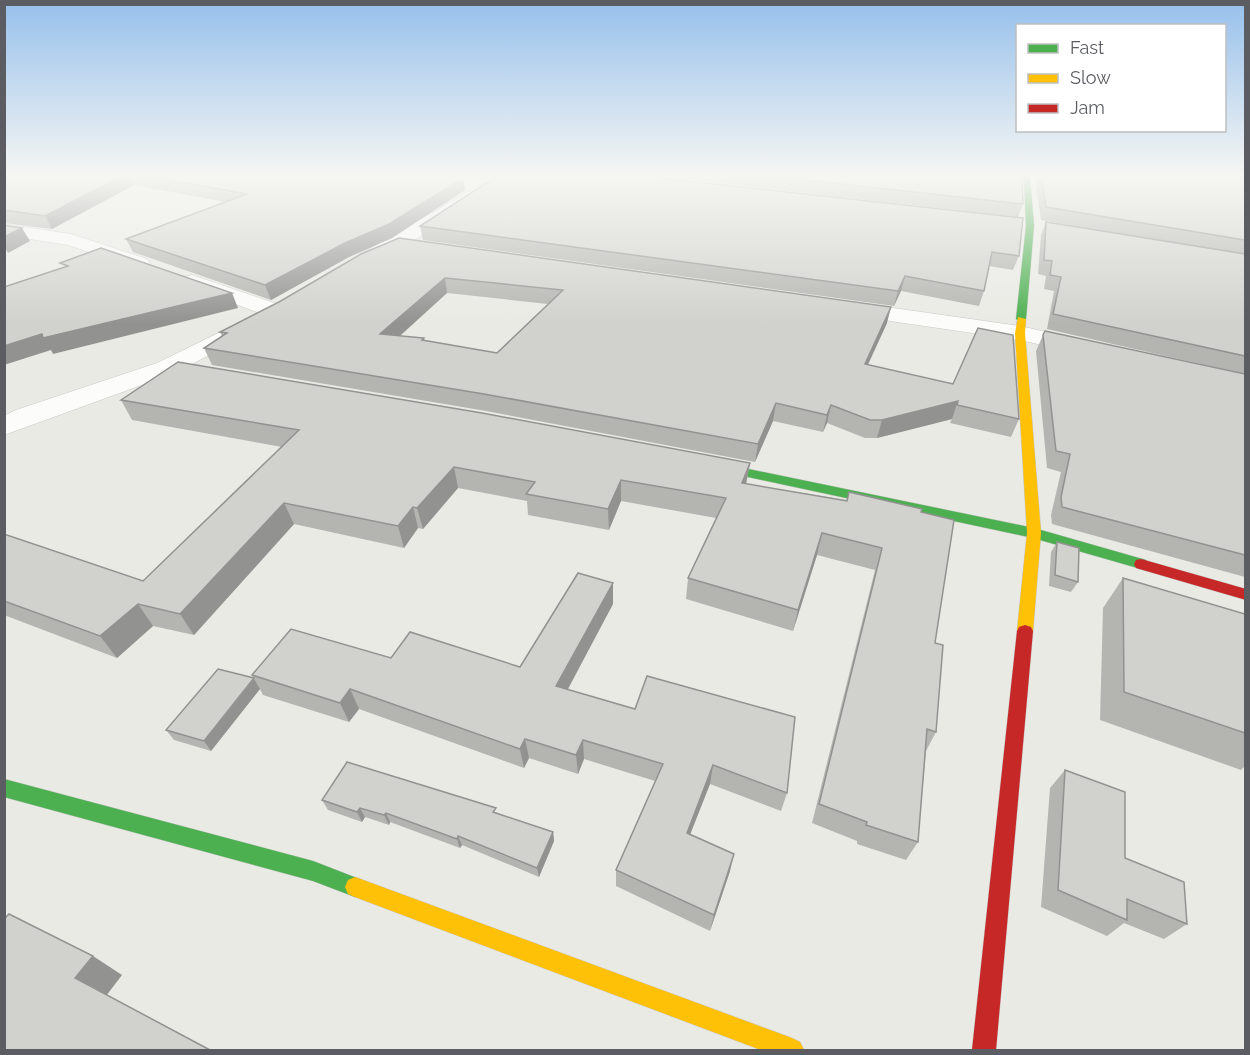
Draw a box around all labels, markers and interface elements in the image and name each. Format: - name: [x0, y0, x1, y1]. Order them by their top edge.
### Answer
- legend: [1016, 24, 1226, 132]
- text: Fast: [1070, 37, 1104, 58]
- text: Slow: [1070, 67, 1111, 88]
- text: Jam: [1070, 97, 1105, 118]

